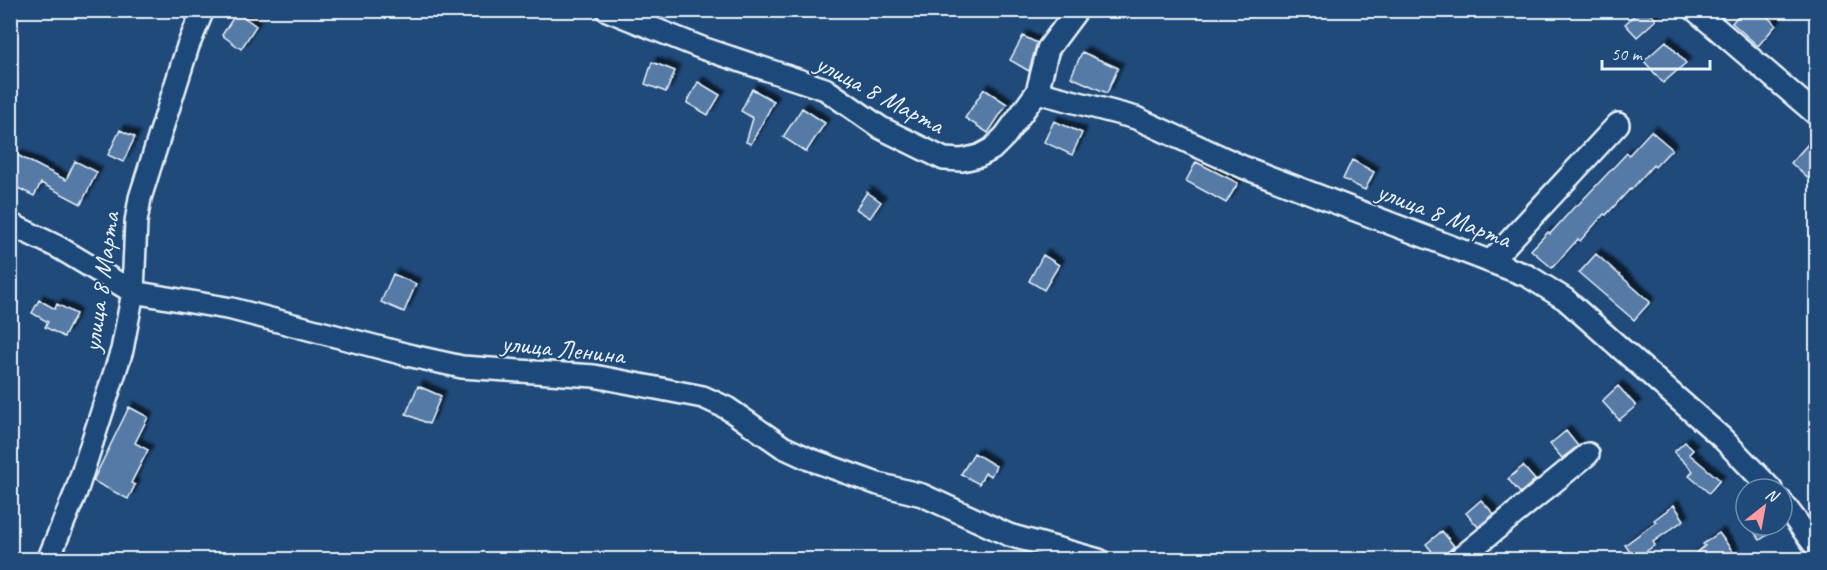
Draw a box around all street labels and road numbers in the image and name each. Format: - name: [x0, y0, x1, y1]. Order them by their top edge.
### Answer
- street label: улица 8 Марта: [808, 46, 951, 142]
- street label: улица 8 Марта: [1371, 174, 1517, 256]
- street label: улица 8 Марта: [75, 209, 127, 356]
- street label: улица Ленина: [498, 326, 629, 372]

